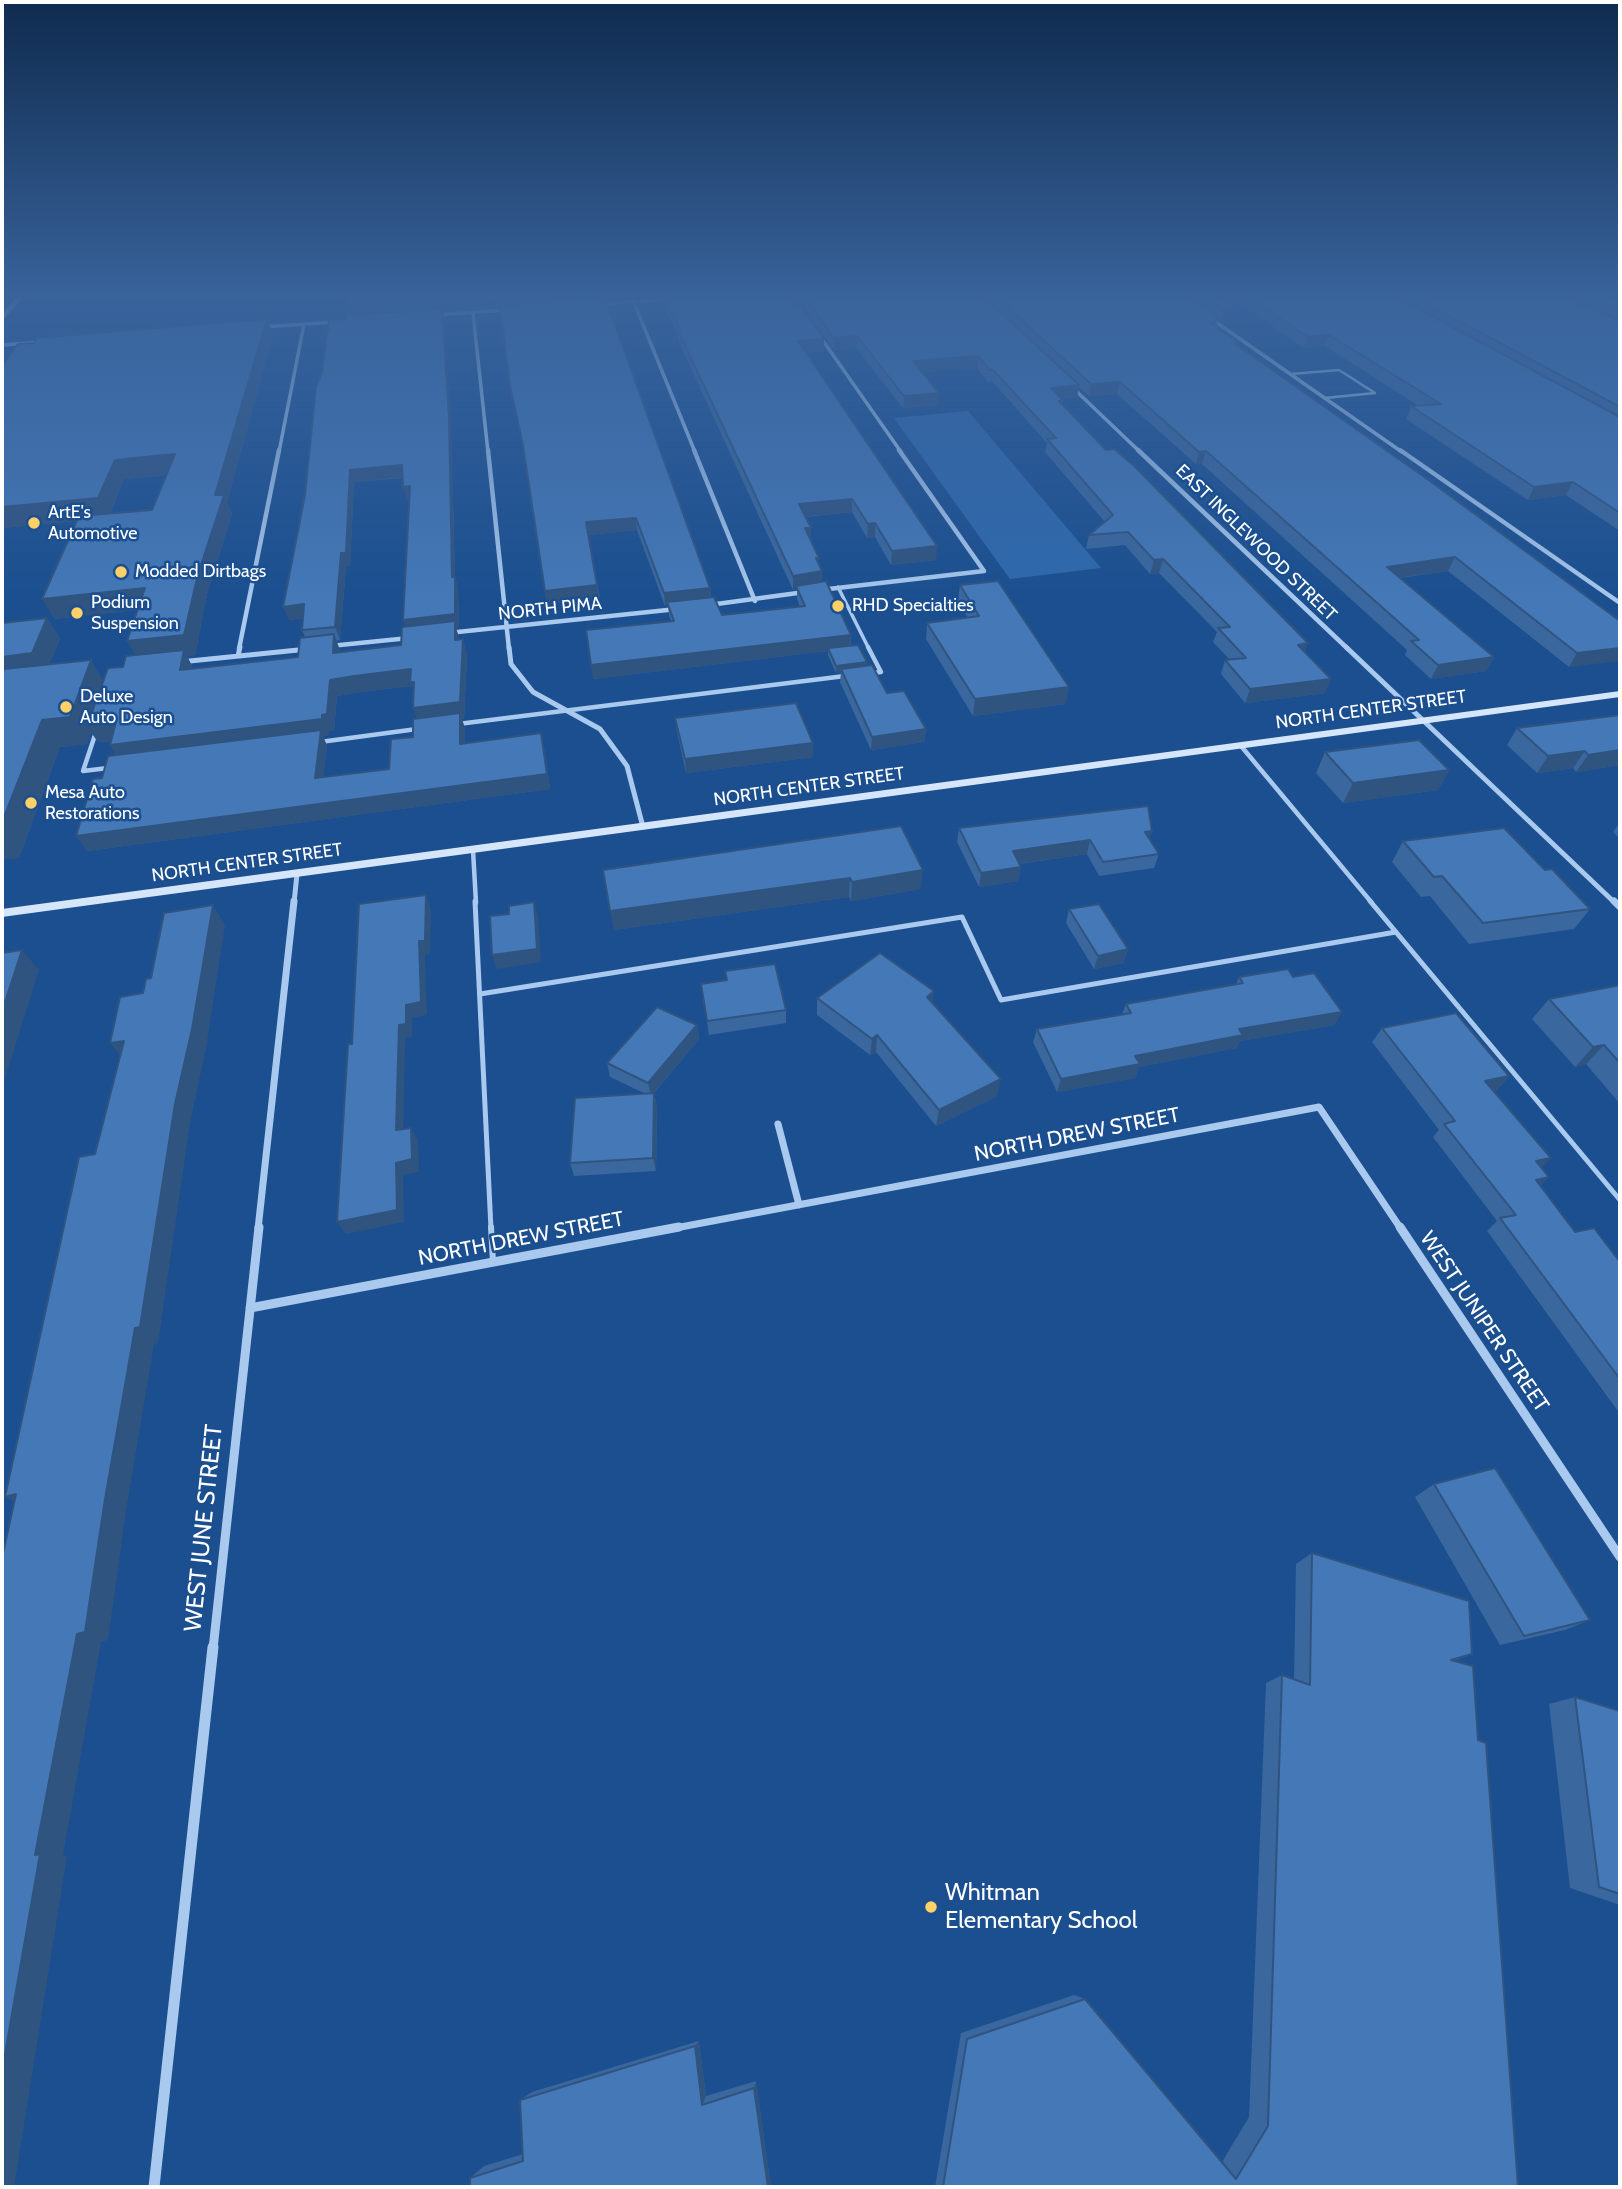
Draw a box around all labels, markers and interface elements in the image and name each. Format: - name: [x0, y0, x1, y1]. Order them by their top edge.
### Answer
- street label: EAST INGLEWOOD STREET: [1171, 460, 1341, 626]
- place label: ArtE's Automotive: [48, 502, 138, 544]
- marker: ArtE's Automotive: [26, 515, 42, 531]
- place label: Modded Dirtbags: [135, 561, 266, 583]
- marker: Modded Dirtbags: [113, 564, 129, 580]
- place label: Podium Suspension: [91, 592, 179, 634]
- street label: NORTH PIMA: [497, 593, 603, 625]
- place label: RHD Specialties: [852, 595, 974, 617]
- marker: RHD Specialties: [830, 598, 846, 614]
- marker: Podium Suspension: [69, 605, 85, 621]
- place label: Deluxe Auto Design: [80, 686, 173, 728]
- street label: NORTH CENTER STREET: [1274, 686, 1468, 734]
- marker: Deluxe Auto Design: [58, 699, 74, 715]
- street label: NORTH CENTER STREET: [712, 763, 906, 811]
- place label: Mesa Auto Restorations: [45, 782, 139, 824]
- marker: Mesa Auto Restorations: [23, 795, 39, 811]
- street label: NORTH CENTER STREET: [150, 839, 344, 887]
- street label: NORTH DREW STREET: [972, 1103, 1182, 1167]
- street label: NORTH DREW STREET: [416, 1207, 626, 1271]
- street label: WEST JUNIPER STREET: [1414, 1227, 1554, 1417]
- street label: WEST JUNE STREET: [179, 1423, 229, 1633]
- place label: Whitman Elementary School: [945, 1879, 1137, 1935]
- marker: Whitman Elementary School: [923, 1899, 939, 1915]

